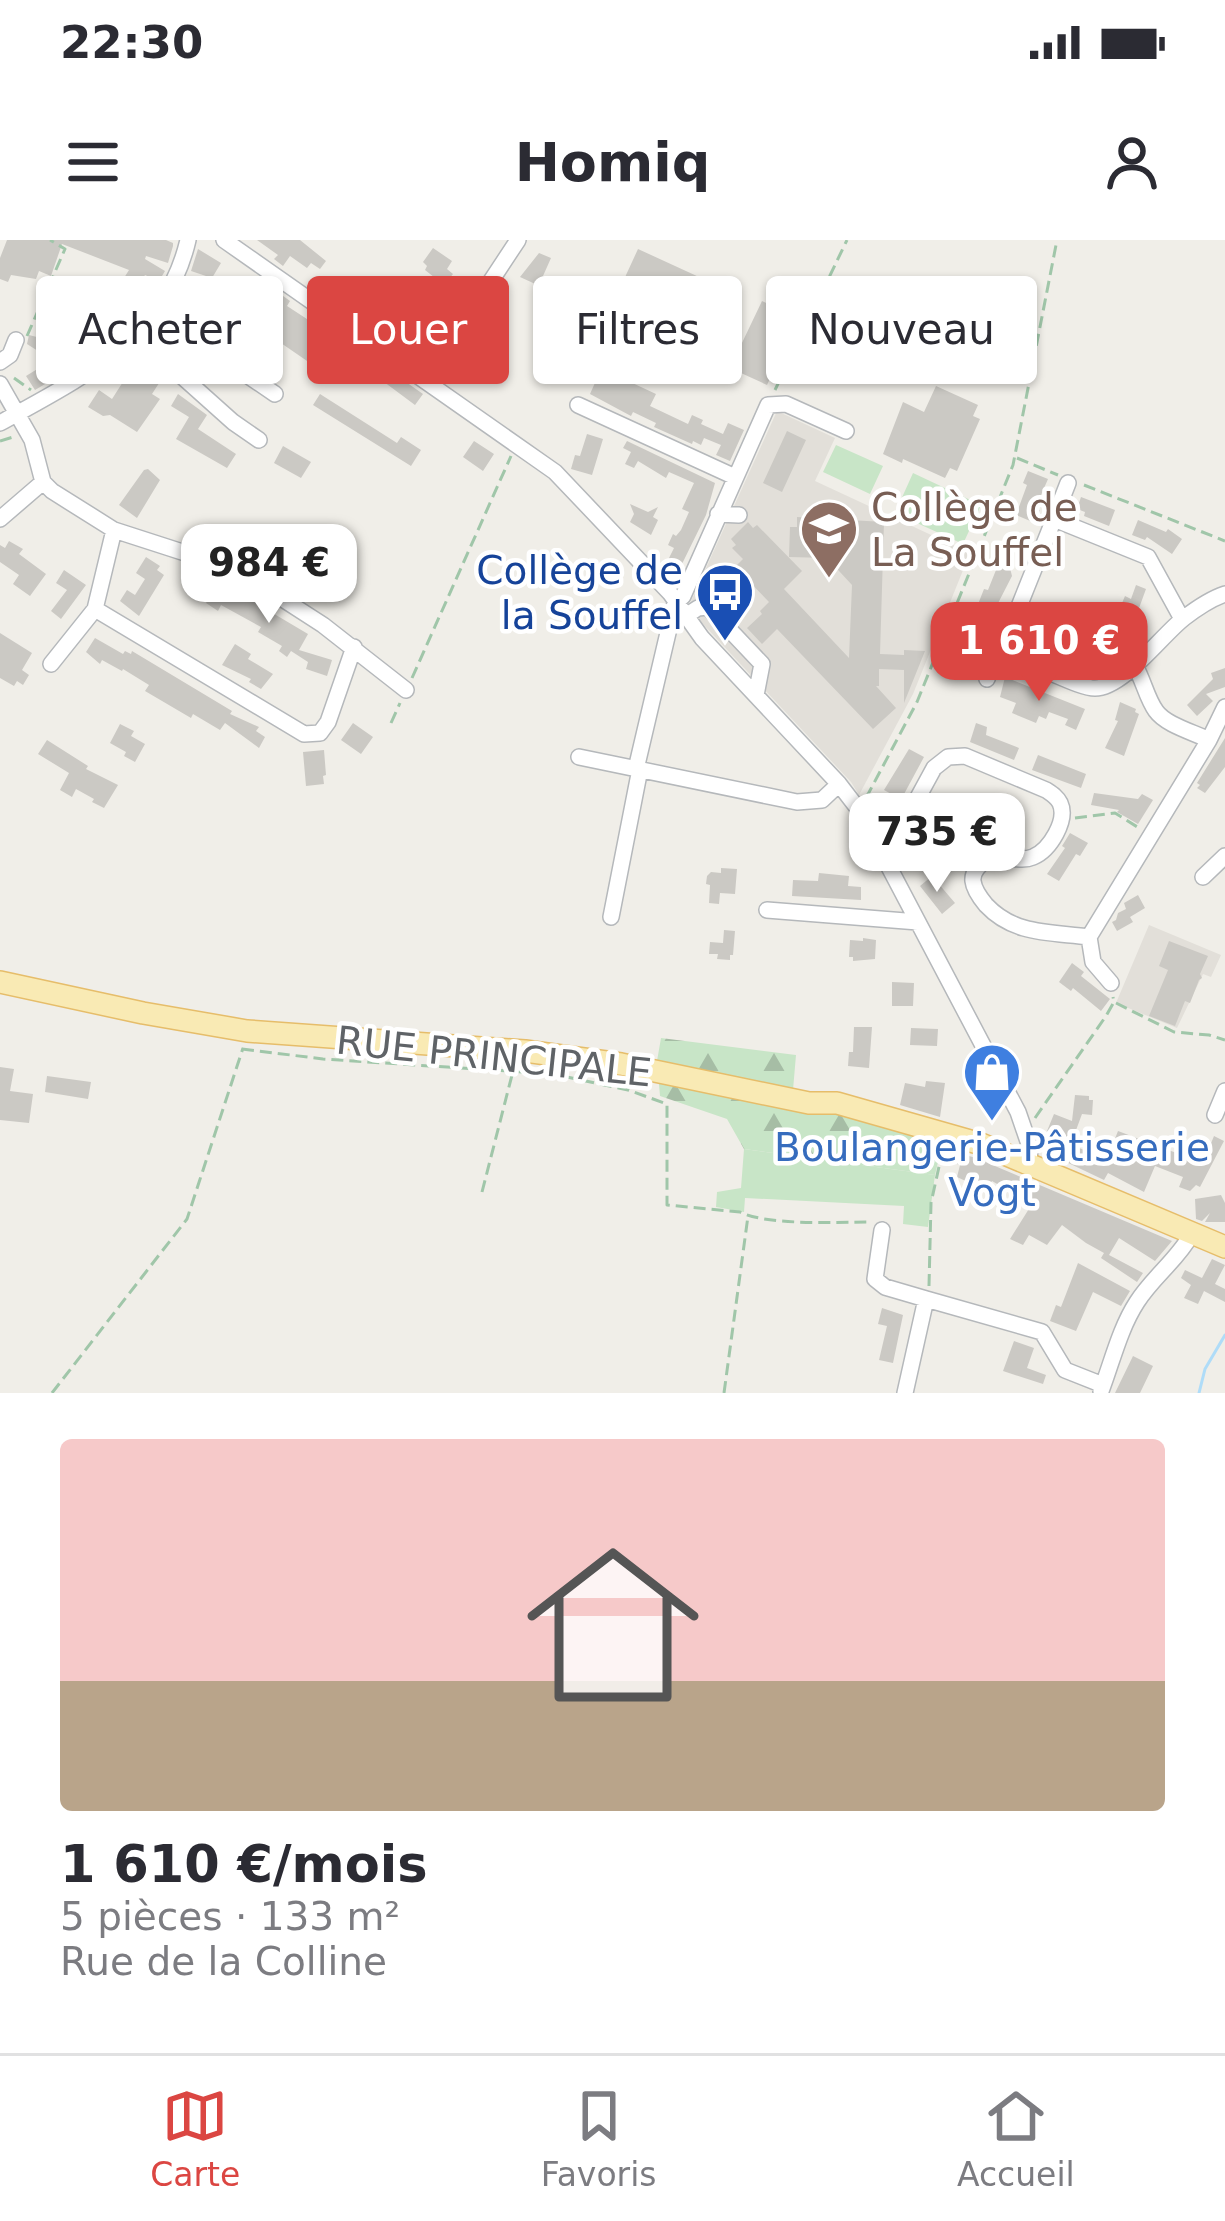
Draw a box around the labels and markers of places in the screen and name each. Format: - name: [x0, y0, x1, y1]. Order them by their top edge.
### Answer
- place label: Collège de La Souffel: [871, 485, 1078, 575]
- school or university icon: Collège de La Souffel: [798, 498, 860, 580]
- pin: 984 €: [185, 524, 353, 626]
- place label: Collège de la Souffel: [476, 548, 683, 638]
- bus stop icon: Collège de la Souffel: [694, 561, 756, 643]
- pin: 1 610 €: [928, 602, 1150, 704]
- pin: 735 €: [853, 793, 1021, 895]
- shop icon: Boulangerie-Pâtisserie Vogt: [961, 1041, 1023, 1123]
- place label: Boulangerie-Pâtisserie Vogt: [774, 1125, 1210, 1215]

